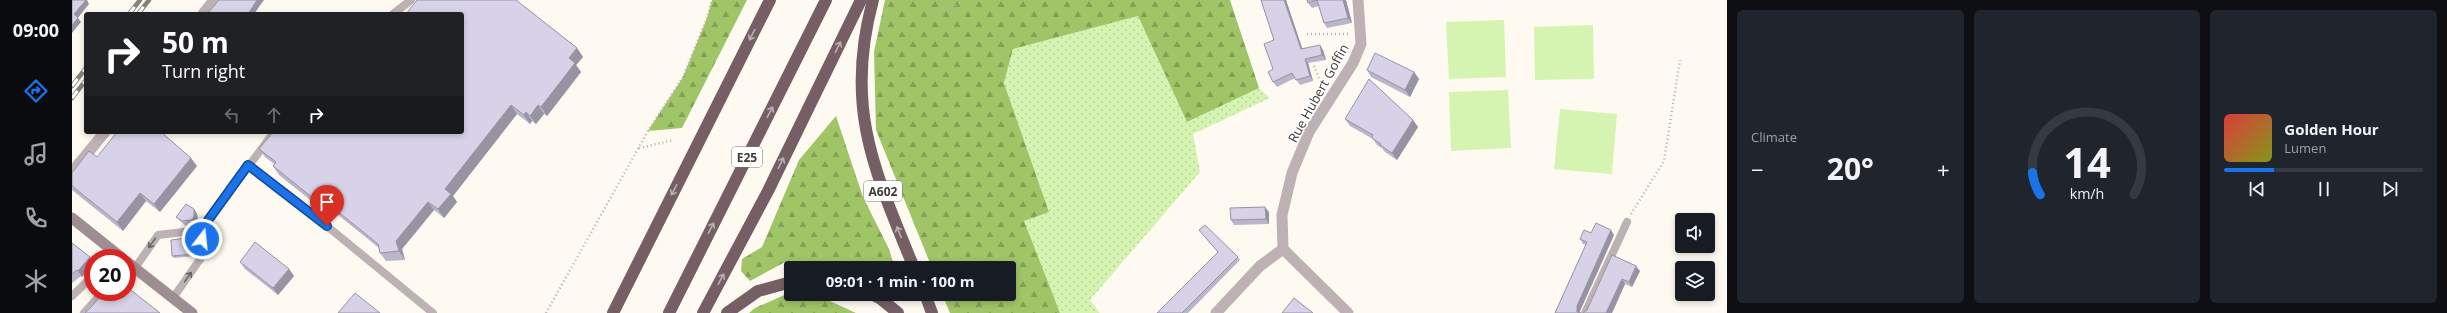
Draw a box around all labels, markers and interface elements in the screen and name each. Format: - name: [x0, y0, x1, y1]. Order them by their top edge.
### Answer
- text: 09:00: [13, 18, 59, 42]
- text: 50 m: [162, 23, 229, 61]
- icon: right: [96, 28, 148, 80]
- one-way arrow: [748, 29, 755, 41]
- street label: Rue Hubert Goffin: [1283, 40, 1353, 146]
- one-way arrow: [835, 41, 842, 53]
- text: Turn right: [162, 59, 245, 83]
- icon: directions: [22, 77, 50, 105]
- icon: left: [221, 104, 243, 126]
- icon: ahead: [263, 104, 285, 126]
- icon: right: [305, 104, 327, 126]
- one-way arrow: [767, 106, 774, 118]
- text: Golden Hour: [2284, 119, 2379, 139]
- text: Climate: [1751, 128, 1797, 146]
- text: 14: [2063, 133, 2111, 189]
- text: Lumen: [2284, 139, 2326, 157]
- icon: music: [22, 140, 50, 168]
- road number: E25: [732, 147, 762, 167]
- text: 20°: [1827, 148, 1874, 189]
- text: −: [1751, 154, 1764, 184]
- text: +: [1937, 154, 1950, 184]
- one-way arrow: [778, 158, 785, 170]
- icon: previous: [2246, 178, 2268, 200]
- icon: pause: [2313, 178, 2335, 200]
- icon: next: [2379, 178, 2401, 200]
- road number: A602: [864, 181, 902, 201]
- text: km/h: [2070, 183, 2104, 202]
- one-way arrow: [670, 184, 677, 196]
- pin: [310, 185, 344, 226]
- icon: arrive: [316, 191, 338, 213]
- icon: phone: [22, 204, 50, 232]
- map controls: [1675, 213, 1715, 301]
- button: sound: [1675, 213, 1715, 253]
- position arrow: [181, 218, 223, 260]
- one-way arrow: [708, 222, 715, 234]
- one-way arrow: [895, 226, 903, 238]
- one-way arrow: [148, 238, 156, 249]
- speed limit sign: 20: [84, 249, 136, 301]
- button: layers: [1675, 261, 1715, 301]
- icon: climate: [22, 267, 50, 295]
- one-way arrow: [184, 271, 192, 282]
- text: 09:01 · 1 min · 100 m: [826, 271, 974, 291]
- one-way arrow: [718, 273, 725, 285]

